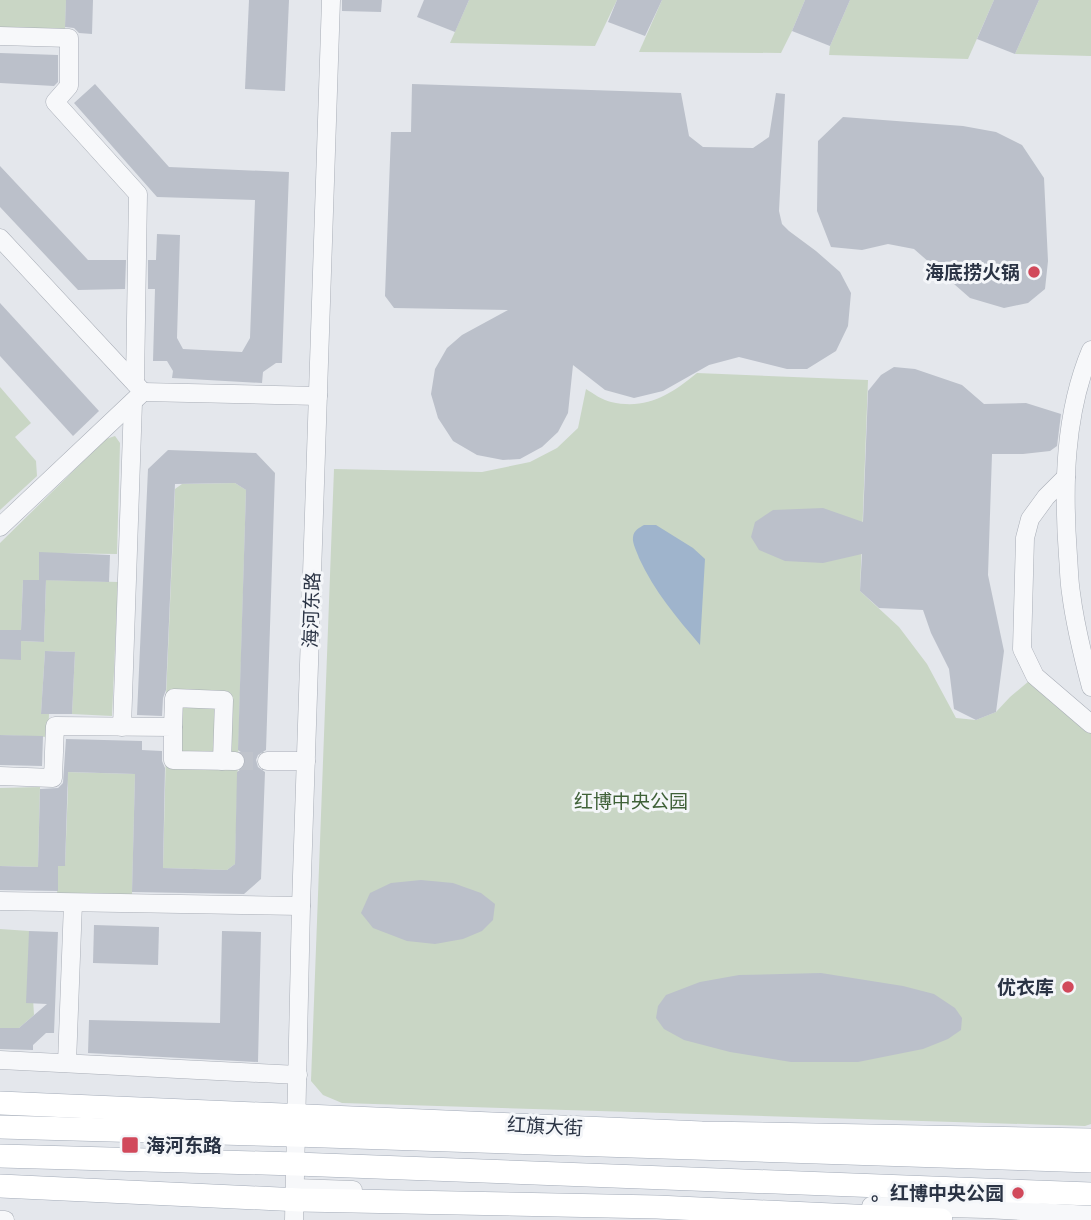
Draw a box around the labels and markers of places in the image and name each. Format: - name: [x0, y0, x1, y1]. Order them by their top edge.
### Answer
- place label: 海底捞火锅: [925, 260, 1020, 284]
- marker: 海底捞火锅: [1026, 264, 1042, 280]
- place label: 优衣库: [997, 975, 1054, 999]
- marker: 优衣库: [1060, 979, 1076, 995]
- place label: 海河东路: [146, 1133, 222, 1157]
- marker: 海河东路: [120, 1135, 140, 1155]
- place label: 。红博中央公园: [871, 1181, 1004, 1205]
- marker: 。红博中央公园: [1010, 1185, 1026, 1201]

